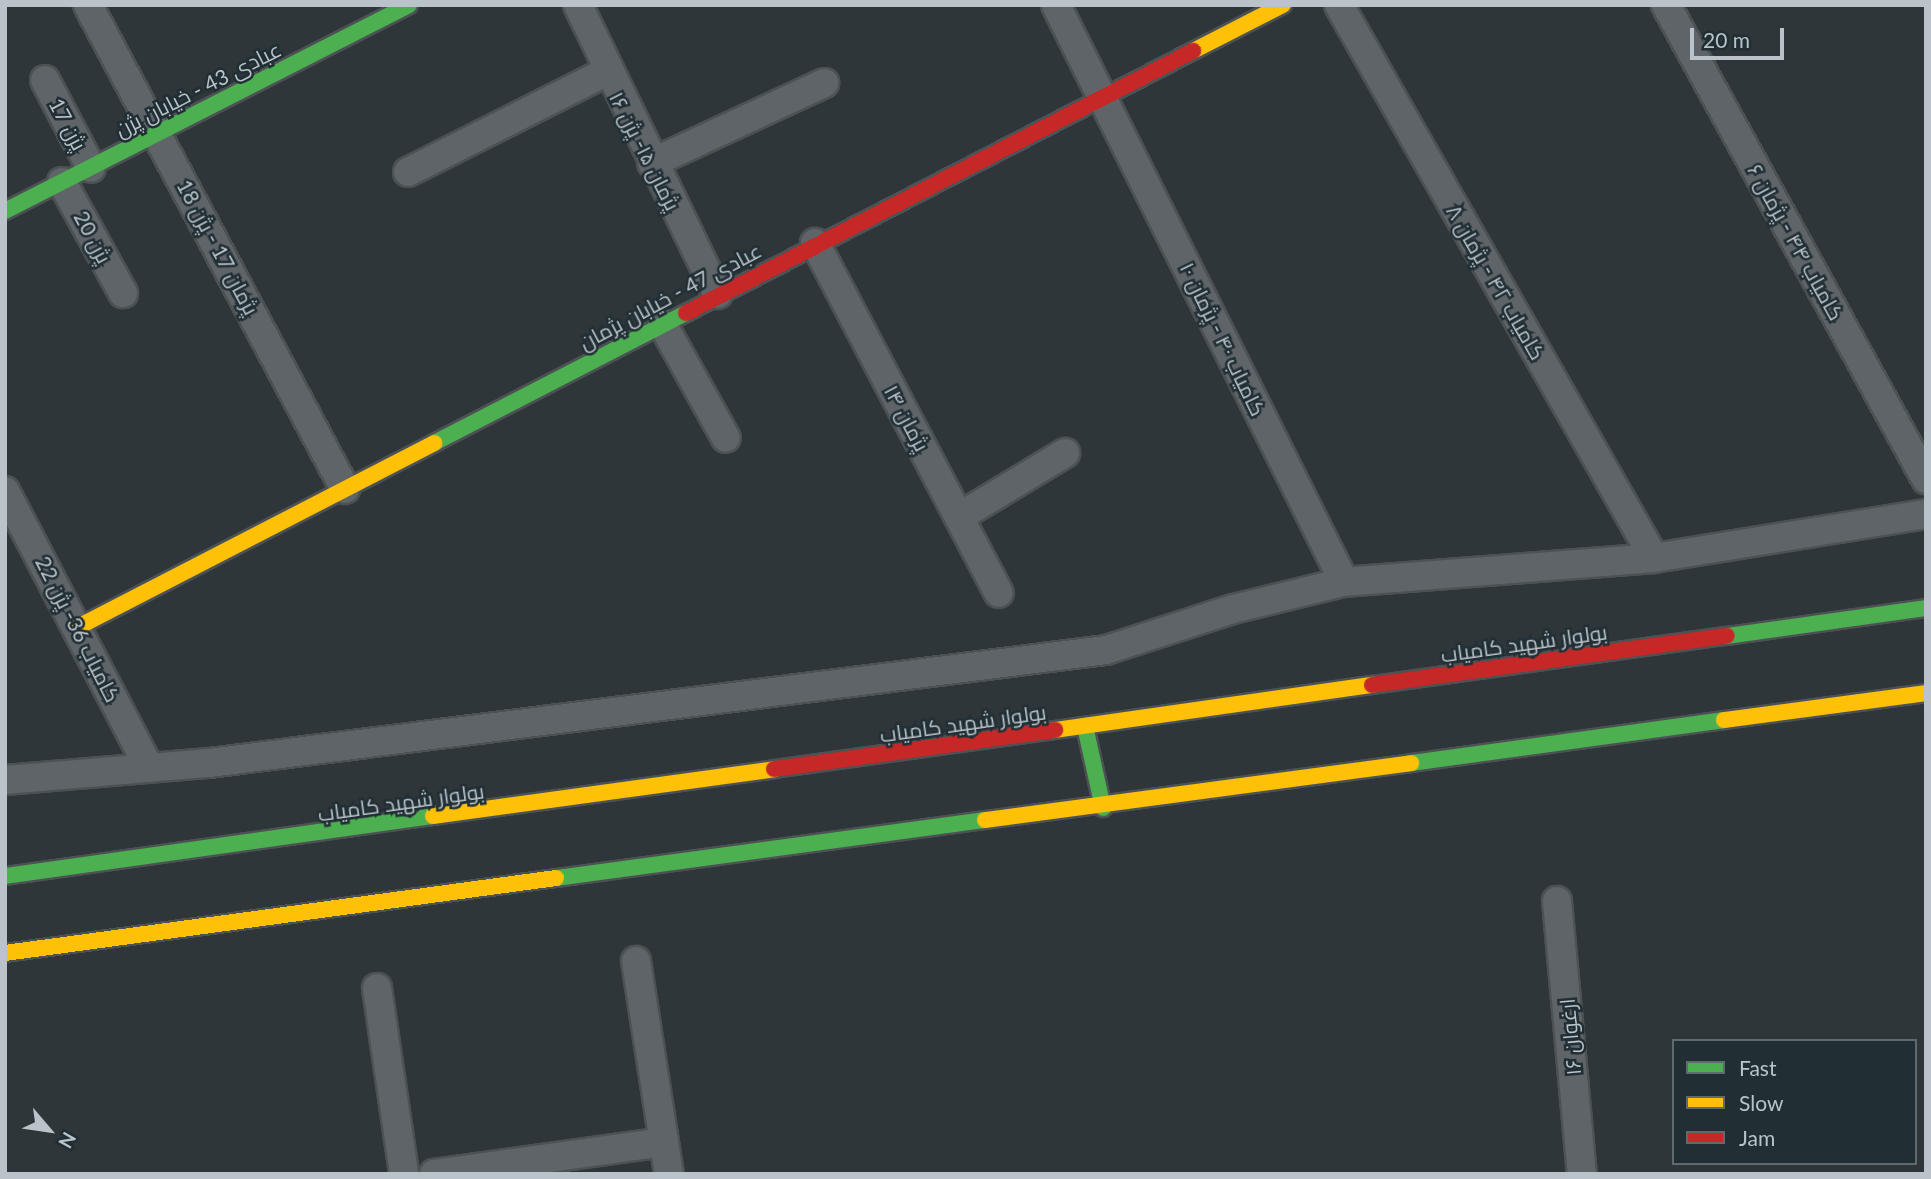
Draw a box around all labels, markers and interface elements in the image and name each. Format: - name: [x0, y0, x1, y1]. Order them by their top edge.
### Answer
- scale bar: [1693, 14, 1787, 58]
- text: 20 m: [1703, 27, 1750, 52]
- street label: عبادی 43 - خیابان پژن: [111, 36, 285, 142]
- street label: پژمان ۱۵- پژن ۱۶: [604, 87, 686, 215]
- street label: پژن 17: [44, 94, 92, 154]
- street label: کامیاب ۴۴ - پژمان ۶: [1743, 160, 1849, 324]
- street label: پژمان 17 - پژن 18: [172, 175, 264, 319]
- street label: کامیاب ۴۲ - پژمان ۸: [1441, 200, 1551, 364]
- street label: پژن 20: [69, 207, 117, 267]
- street label: عبادی 47 - خیابان پژمان: [575, 237, 765, 355]
- street label: کامیاب ۴۰ - پژمان ۱۰: [1175, 258, 1271, 420]
- street label: پژمان ۱۴: [879, 381, 935, 455]
- street label: کامیاب 36- پژن 22: [30, 552, 126, 706]
- street label: بولوار شهید کامیاب: [1439, 619, 1609, 667]
- street label: بولوار شهید کامیاب: [878, 699, 1048, 747]
- street label: بولوار شهید کامیاب: [316, 778, 486, 826]
- street label: ارغوان ۱۶: [1554, 997, 1586, 1077]
- legend: [1672, 1039, 1917, 1165]
- text: Fast: [1739, 1055, 1776, 1080]
- text: Slow: [1739, 1090, 1783, 1115]
- north arrow: [14, 1095, 84, 1165]
- text: Jam: [1739, 1125, 1775, 1150]
- text: N: [54, 1128, 81, 1152]

